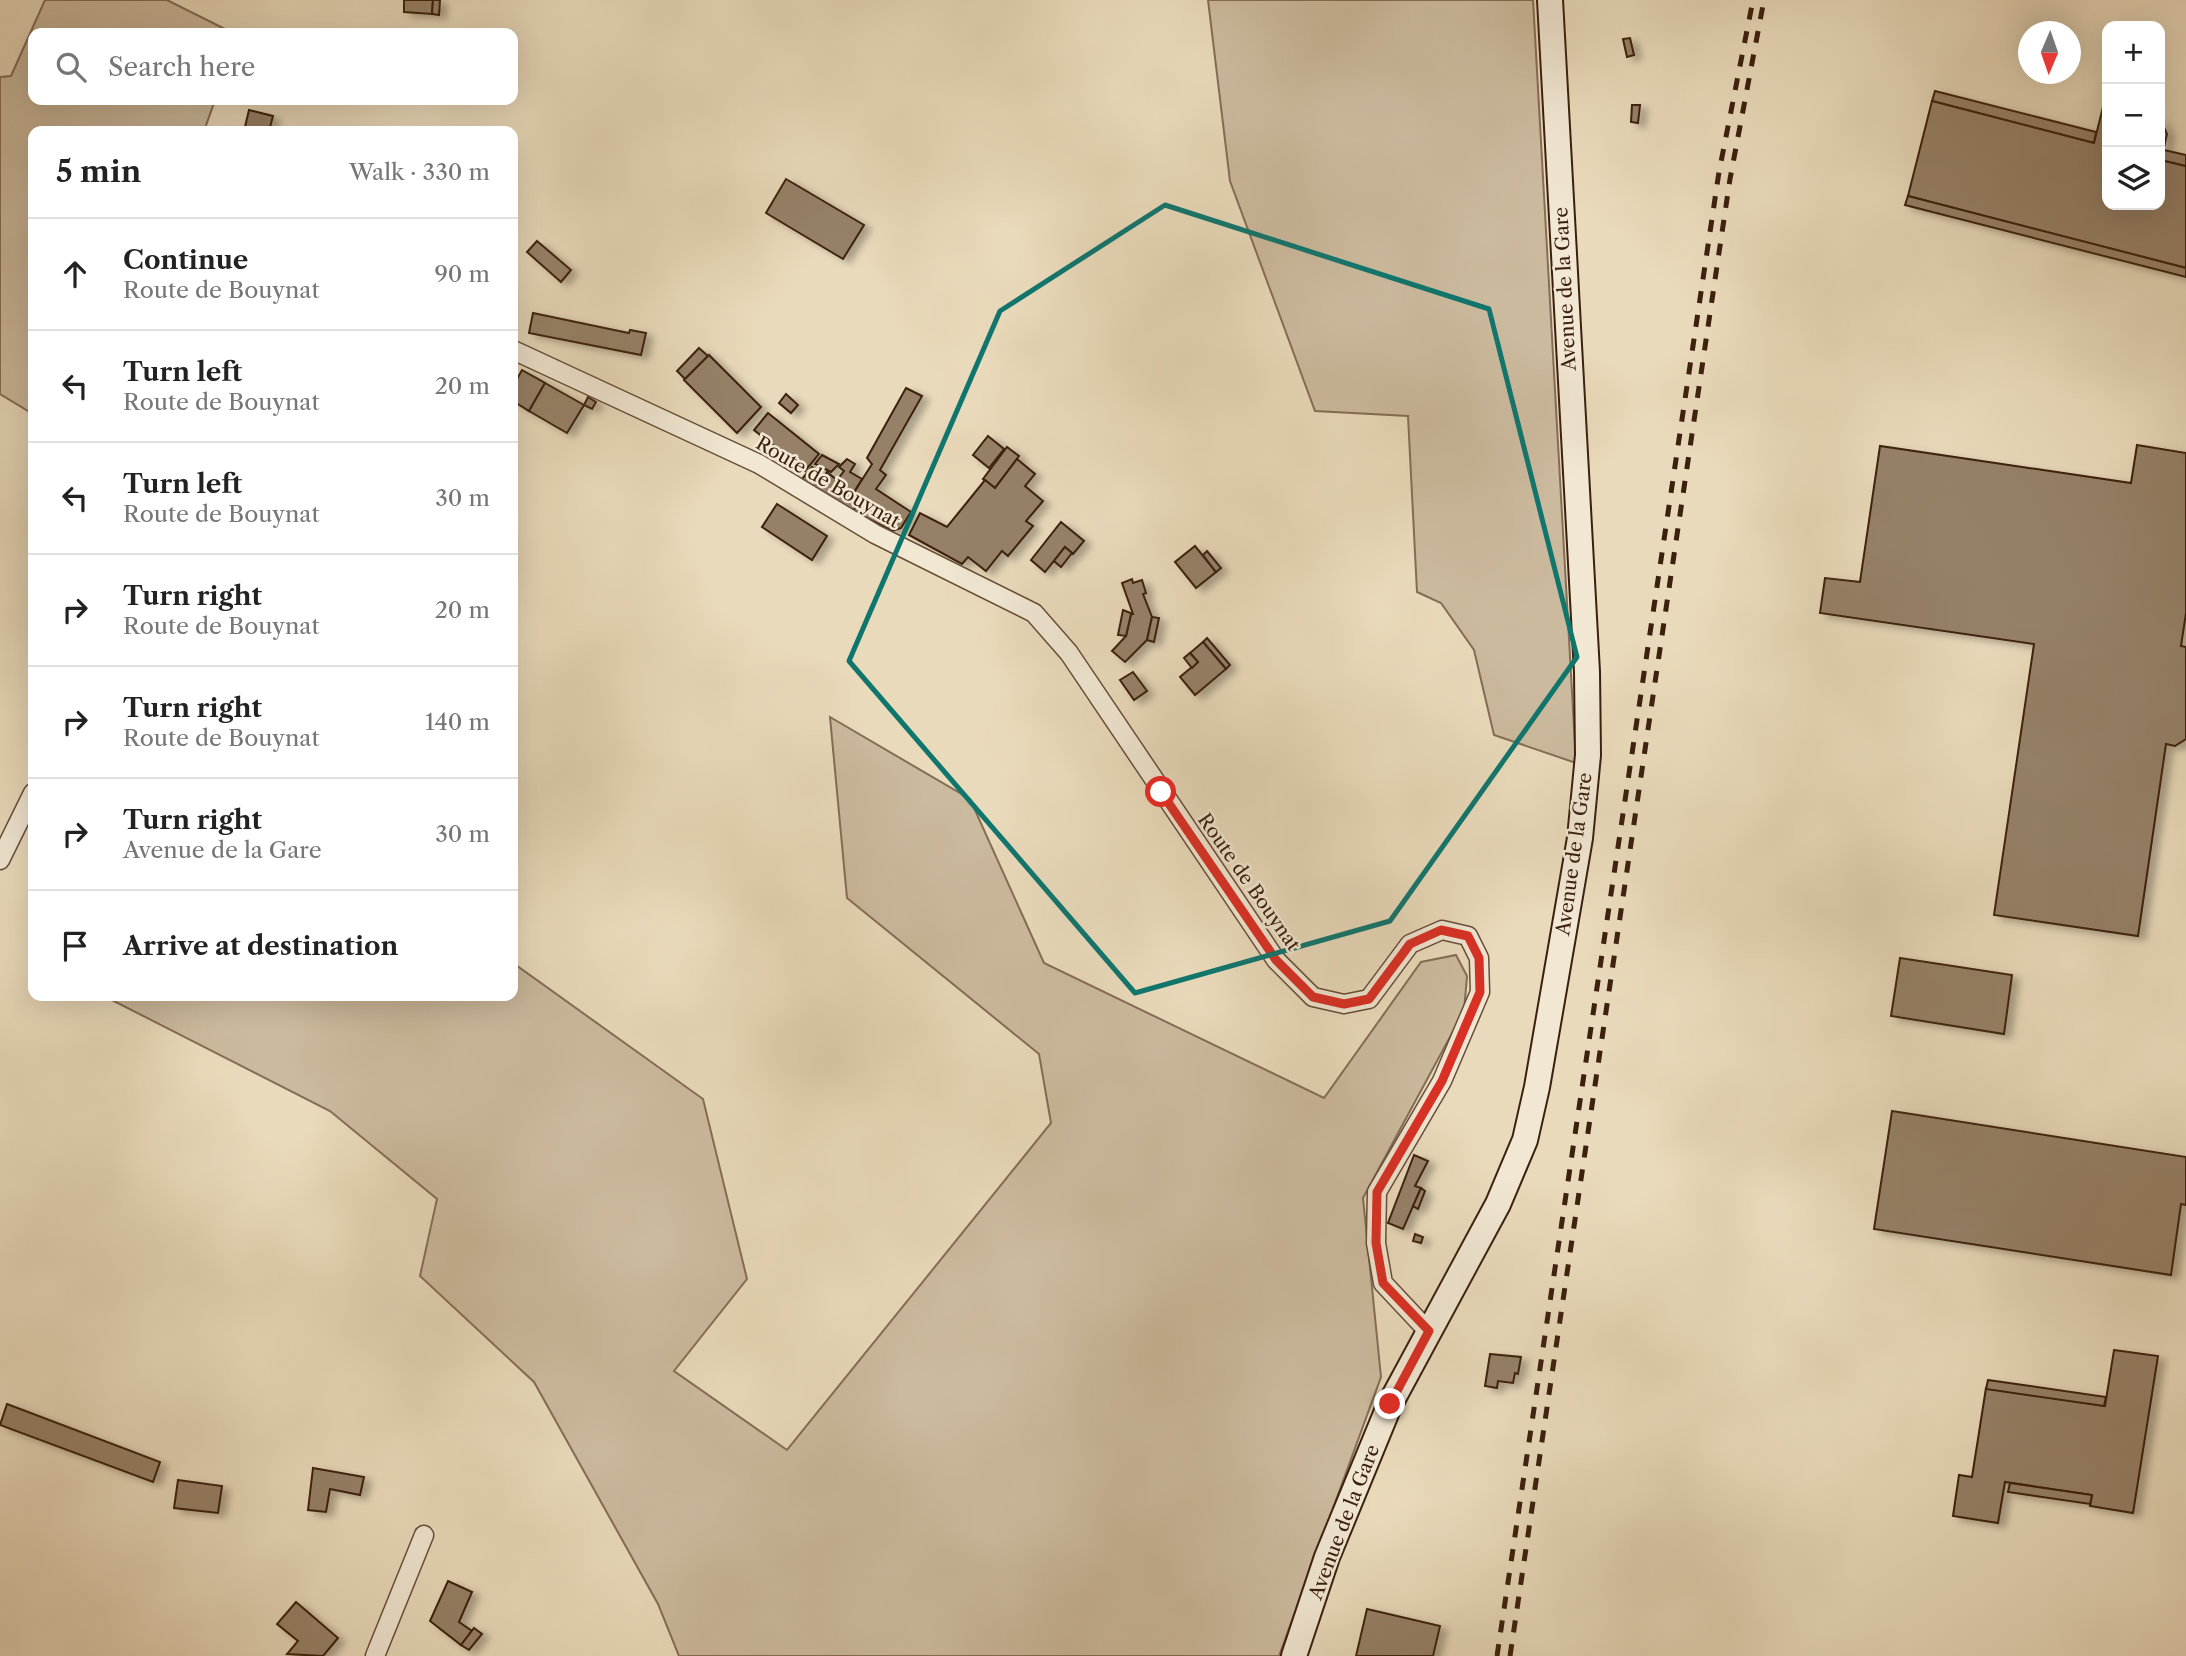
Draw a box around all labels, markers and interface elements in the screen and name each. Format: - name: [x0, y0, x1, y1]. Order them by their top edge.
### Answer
- north arrow: [2018, 21, 2081, 84]
- map controls: [2102, 21, 2165, 210]
- button: +: [2102, 21, 2165, 84]
- search box: [28, 28, 518, 105]
- icon: search: [52, 48, 90, 86]
- text: Search here: [108, 51, 255, 83]
- button: −: [2102, 84, 2165, 147]
- button: layers: [2102, 147, 2165, 210]
- text: 5 min: [56, 153, 141, 190]
- text: Walk · 330 m: [349, 158, 490, 186]
- street label: Avenue de la Gare: [1549, 206, 1581, 373]
- text: Continue: [123, 244, 248, 276]
- icon: ahead: [56, 255, 94, 293]
- text: 90 m: [434, 260, 490, 288]
- text: Route de Bouynat: [123, 276, 320, 304]
- text: Turn left: [123, 356, 242, 388]
- icon: left: [56, 367, 94, 405]
- text: 20 m: [435, 372, 490, 400]
- text: Route de Bouynat: [123, 388, 320, 416]
- street label: Route de Bouynat: [752, 431, 904, 533]
- text: Turn left: [123, 468, 242, 500]
- icon: left: [56, 479, 94, 517]
- text: 30 m: [435, 484, 490, 512]
- text: Route de Bouynat: [123, 500, 320, 528]
- text: Turn right: [123, 580, 262, 612]
- icon: right: [56, 591, 94, 629]
- text: 20 m: [435, 596, 490, 624]
- text: Route de Bouynat: [123, 612, 320, 640]
- text: Turn right: [123, 692, 262, 724]
- icon: right: [56, 703, 94, 741]
- text: 140 m: [425, 708, 490, 736]
- text: Route de Bouynat: [123, 724, 320, 752]
- street label: Avenue de la Gare: [1551, 771, 1597, 938]
- route start: [1145, 776, 1176, 807]
- text: Turn right: [123, 804, 262, 836]
- street label: Route de Bouynat: [1193, 809, 1305, 955]
- icon: right: [56, 815, 94, 853]
- text: 30 m: [435, 820, 490, 848]
- text: Avenue de la Gare: [123, 836, 322, 864]
- icon: arrive: [56, 927, 94, 965]
- text: Arrive at destination: [123, 930, 398, 962]
- route end: [1374, 1388, 1405, 1419]
- street label: Avenue de la Gare: [1303, 1441, 1384, 1604]

